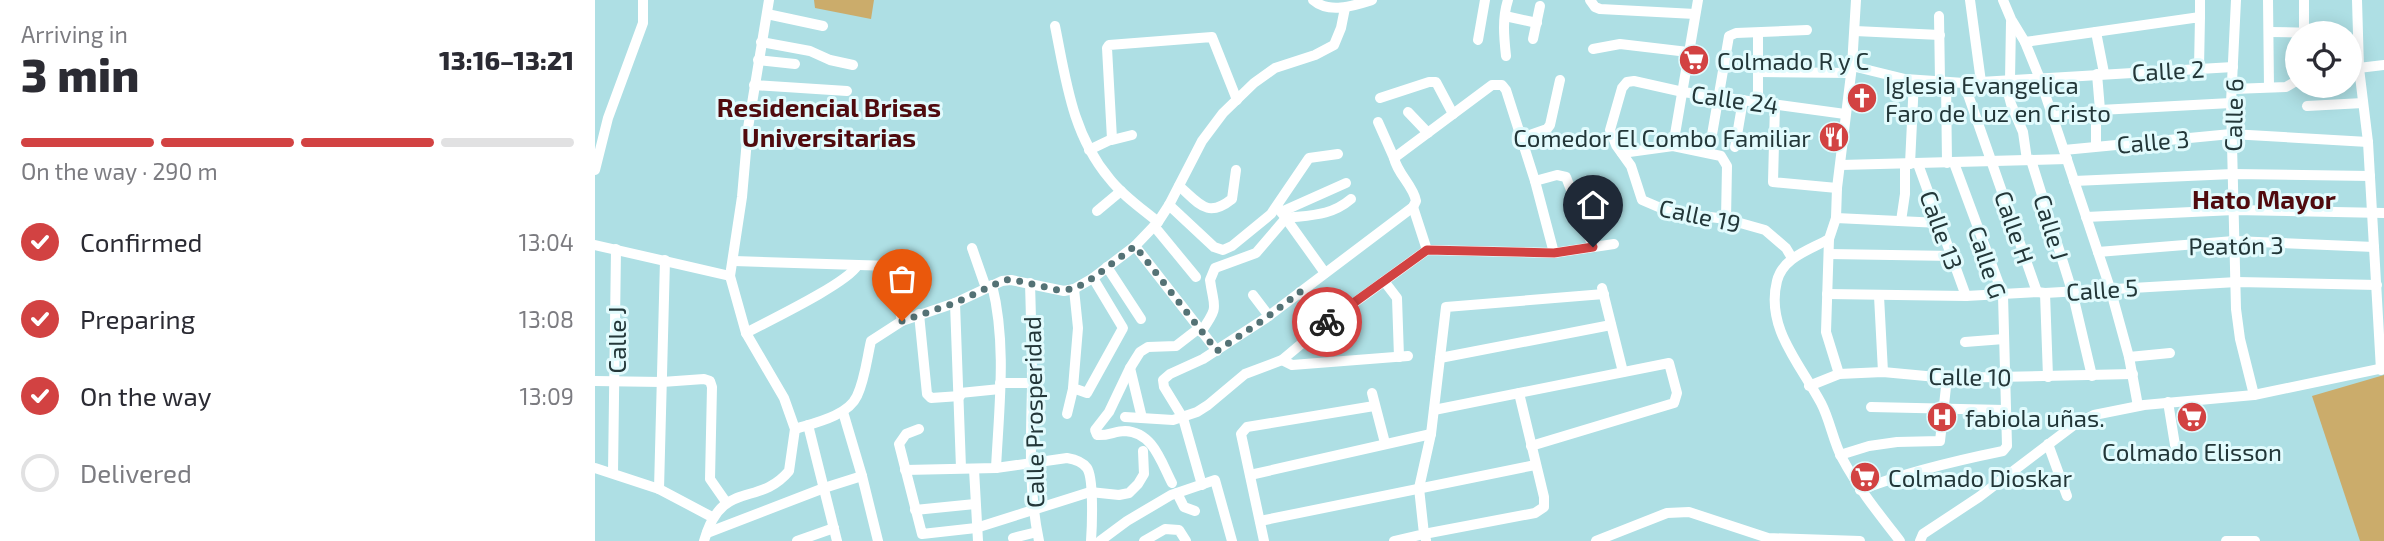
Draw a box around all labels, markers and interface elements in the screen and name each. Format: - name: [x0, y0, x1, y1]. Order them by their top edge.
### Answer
- text: Arriving in: [21, 20, 128, 48]
- map controls: [2285, 21, 2362, 98]
- button: locate: [2285, 21, 2362, 98]
- supermarket icon: Colmado R y C: [1677, 43, 1711, 77]
- text: 13:16–13:21: [439, 44, 574, 75]
- text: 3 min: [21, 46, 139, 101]
- place label: Colmado R y C: [1717, 46, 1869, 75]
- street label: Calle 2: [2131, 54, 2205, 86]
- place label: Iglesia Evangelica Faro de Luz en Cristo: [1885, 70, 2111, 127]
- street label: Calle 6: [2218, 78, 2248, 152]
- street label: Calle 24: [1690, 79, 1780, 119]
- church icon: Iglesia Evangelica Faro de Luz en Cristo: [1845, 81, 1879, 115]
- district label: Residencial Brisas Universitarias: [717, 91, 941, 152]
- restaurant icon: Comedor El Combo Familiar: [1817, 120, 1851, 154]
- place label: Comedor El Combo Familiar: [1513, 123, 1811, 152]
- street label: Calle 3: [2116, 123, 2190, 159]
- text: On the way · 290 m: [21, 157, 218, 185]
- pin: [1563, 175, 1623, 247]
- district label: Hato Mayor: [2192, 183, 2336, 215]
- icon: home: [1574, 186, 1612, 224]
- street label: Calle 13: [1914, 186, 1970, 274]
- street label: Calle H: [1989, 187, 2041, 267]
- street label: Calle J: [2028, 191, 2076, 263]
- street label: Calle 19: [1657, 192, 1743, 238]
- street label: Calle G: [1963, 222, 2013, 302]
- icon: check: [21, 223, 59, 261]
- text: Confirmed: [80, 226, 203, 257]
- text: 13:04: [519, 228, 574, 256]
- street label: Peatón 3: [2188, 230, 2284, 260]
- pin: [872, 249, 932, 321]
- icon: bag: [883, 260, 921, 298]
- street label: Calle 5: [2065, 272, 2139, 306]
- courier: [1292, 287, 1362, 357]
- icon: check: [21, 300, 59, 338]
- text: Preparing: [80, 303, 195, 334]
- icon: bike: [1308, 303, 1346, 341]
- text: 13:08: [519, 305, 574, 333]
- street label: Calle J: [602, 306, 631, 374]
- street label: Calle Prosperidad: [1017, 316, 1049, 508]
- street label: Calle 10: [1928, 361, 2012, 391]
- icon: check: [21, 377, 59, 415]
- text: On the way: [80, 380, 211, 411]
- text: 13:09: [520, 382, 574, 410]
- hospital icon: fabiola uñas.: [1925, 400, 1959, 434]
- supermarket icon: Colmado Elisson: [2175, 400, 2209, 434]
- place label: fabiola uñas.: [1965, 403, 2105, 432]
- place label: Colmado Elisson: [2102, 437, 2282, 466]
- text: Delivered: [80, 457, 192, 488]
- supermarket icon: Colmado Dioskar: [1848, 460, 1882, 494]
- place label: Colmado Dioskar: [1888, 463, 2072, 492]

